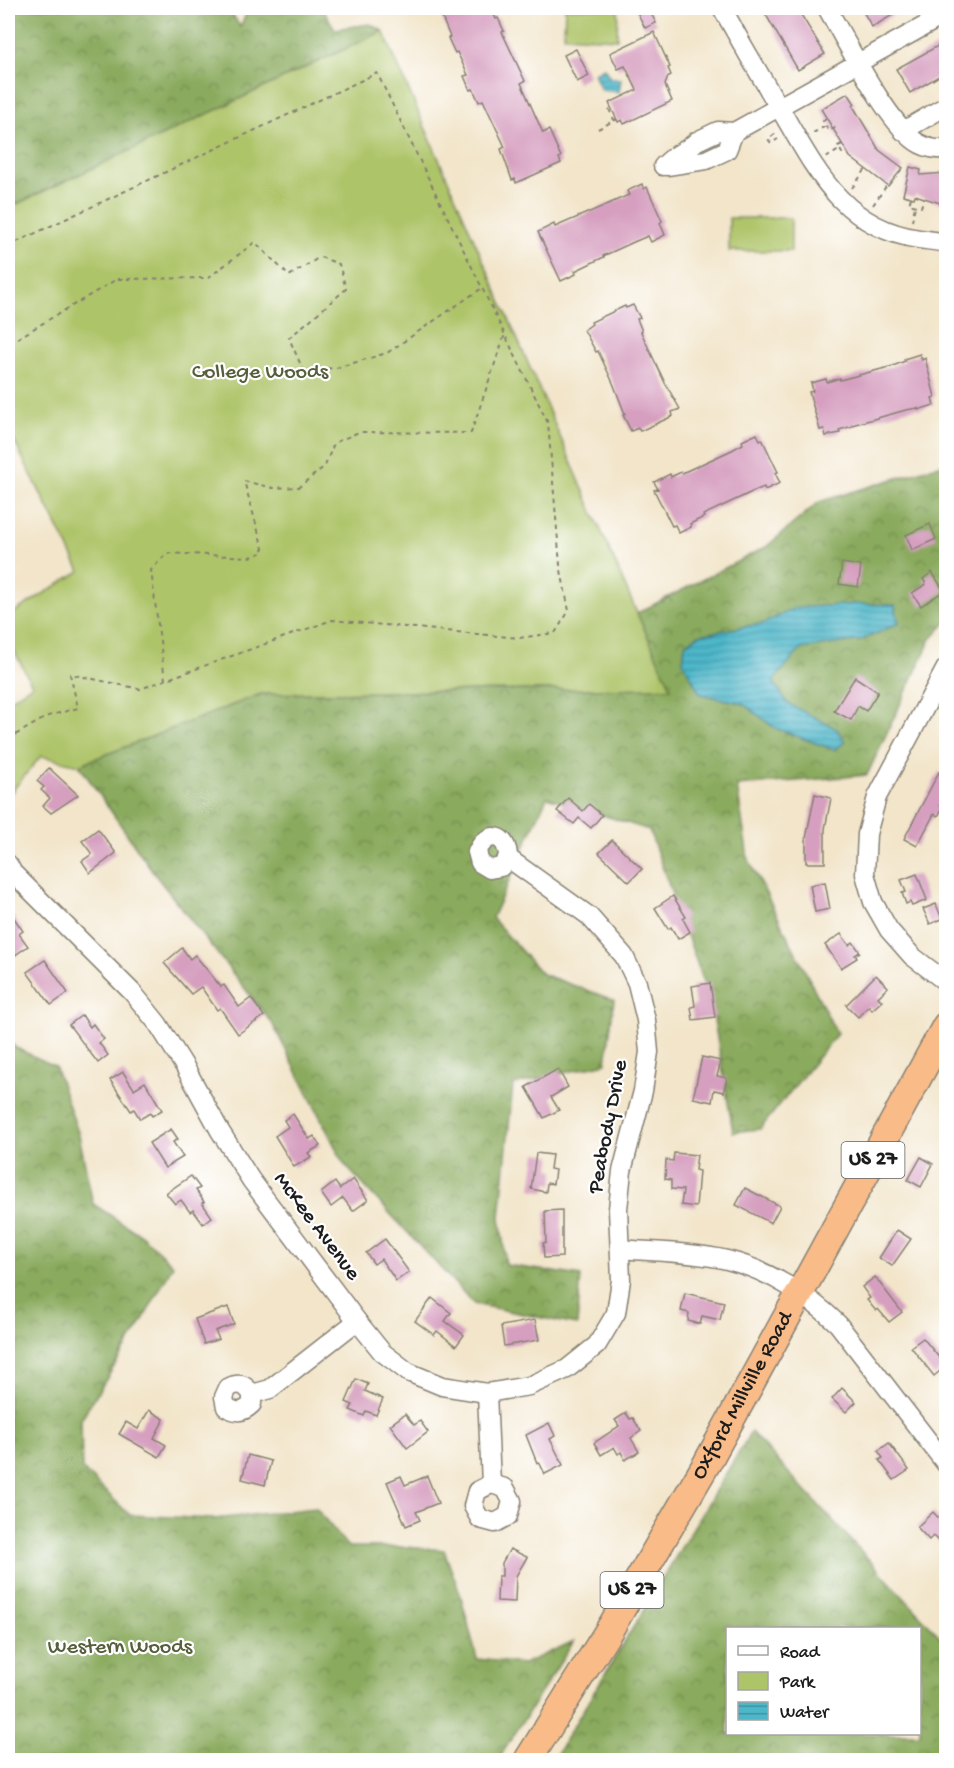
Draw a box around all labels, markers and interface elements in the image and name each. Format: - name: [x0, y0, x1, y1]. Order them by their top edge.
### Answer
- park label: College Woods: [192, 360, 329, 386]
- street label: Peabody Drive: [583, 1057, 635, 1197]
- road number: US 27: [842, 1142, 904, 1178]
- street label: McKee Avenue: [267, 1168, 366, 1287]
- street label: Oxford Millville Road: [687, 1306, 801, 1485]
- road number: US 27: [600, 1572, 664, 1608]
- legend: [726, 1627, 921, 1735]
- park label: Western Woods: [48, 1635, 193, 1661]
- text: Road: [780, 1643, 821, 1664]
- text: Park: [779, 1673, 816, 1694]
- text: Water: [780, 1703, 830, 1724]

